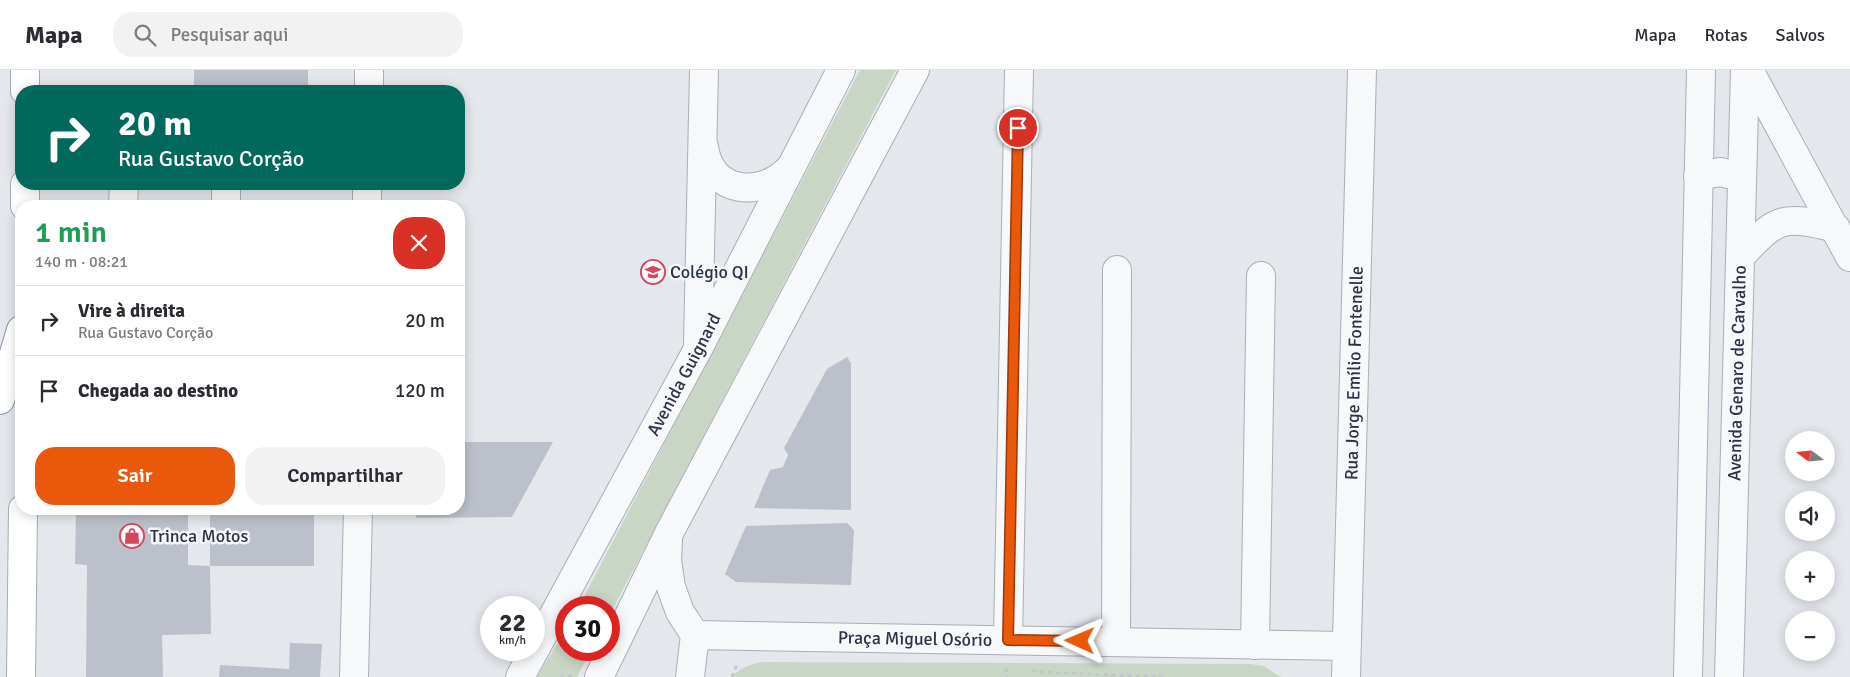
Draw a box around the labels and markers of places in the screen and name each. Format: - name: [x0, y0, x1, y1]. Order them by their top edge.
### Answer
- pin: [997, 107, 1039, 149]
- school or university icon: Colégio QI: [640, 259, 666, 285]
- place label: Colégio QI: [670, 261, 749, 283]
- shop icon: Trinca Motos: [119, 523, 145, 549]
- place label: Trinca Motos: [150, 525, 248, 547]

